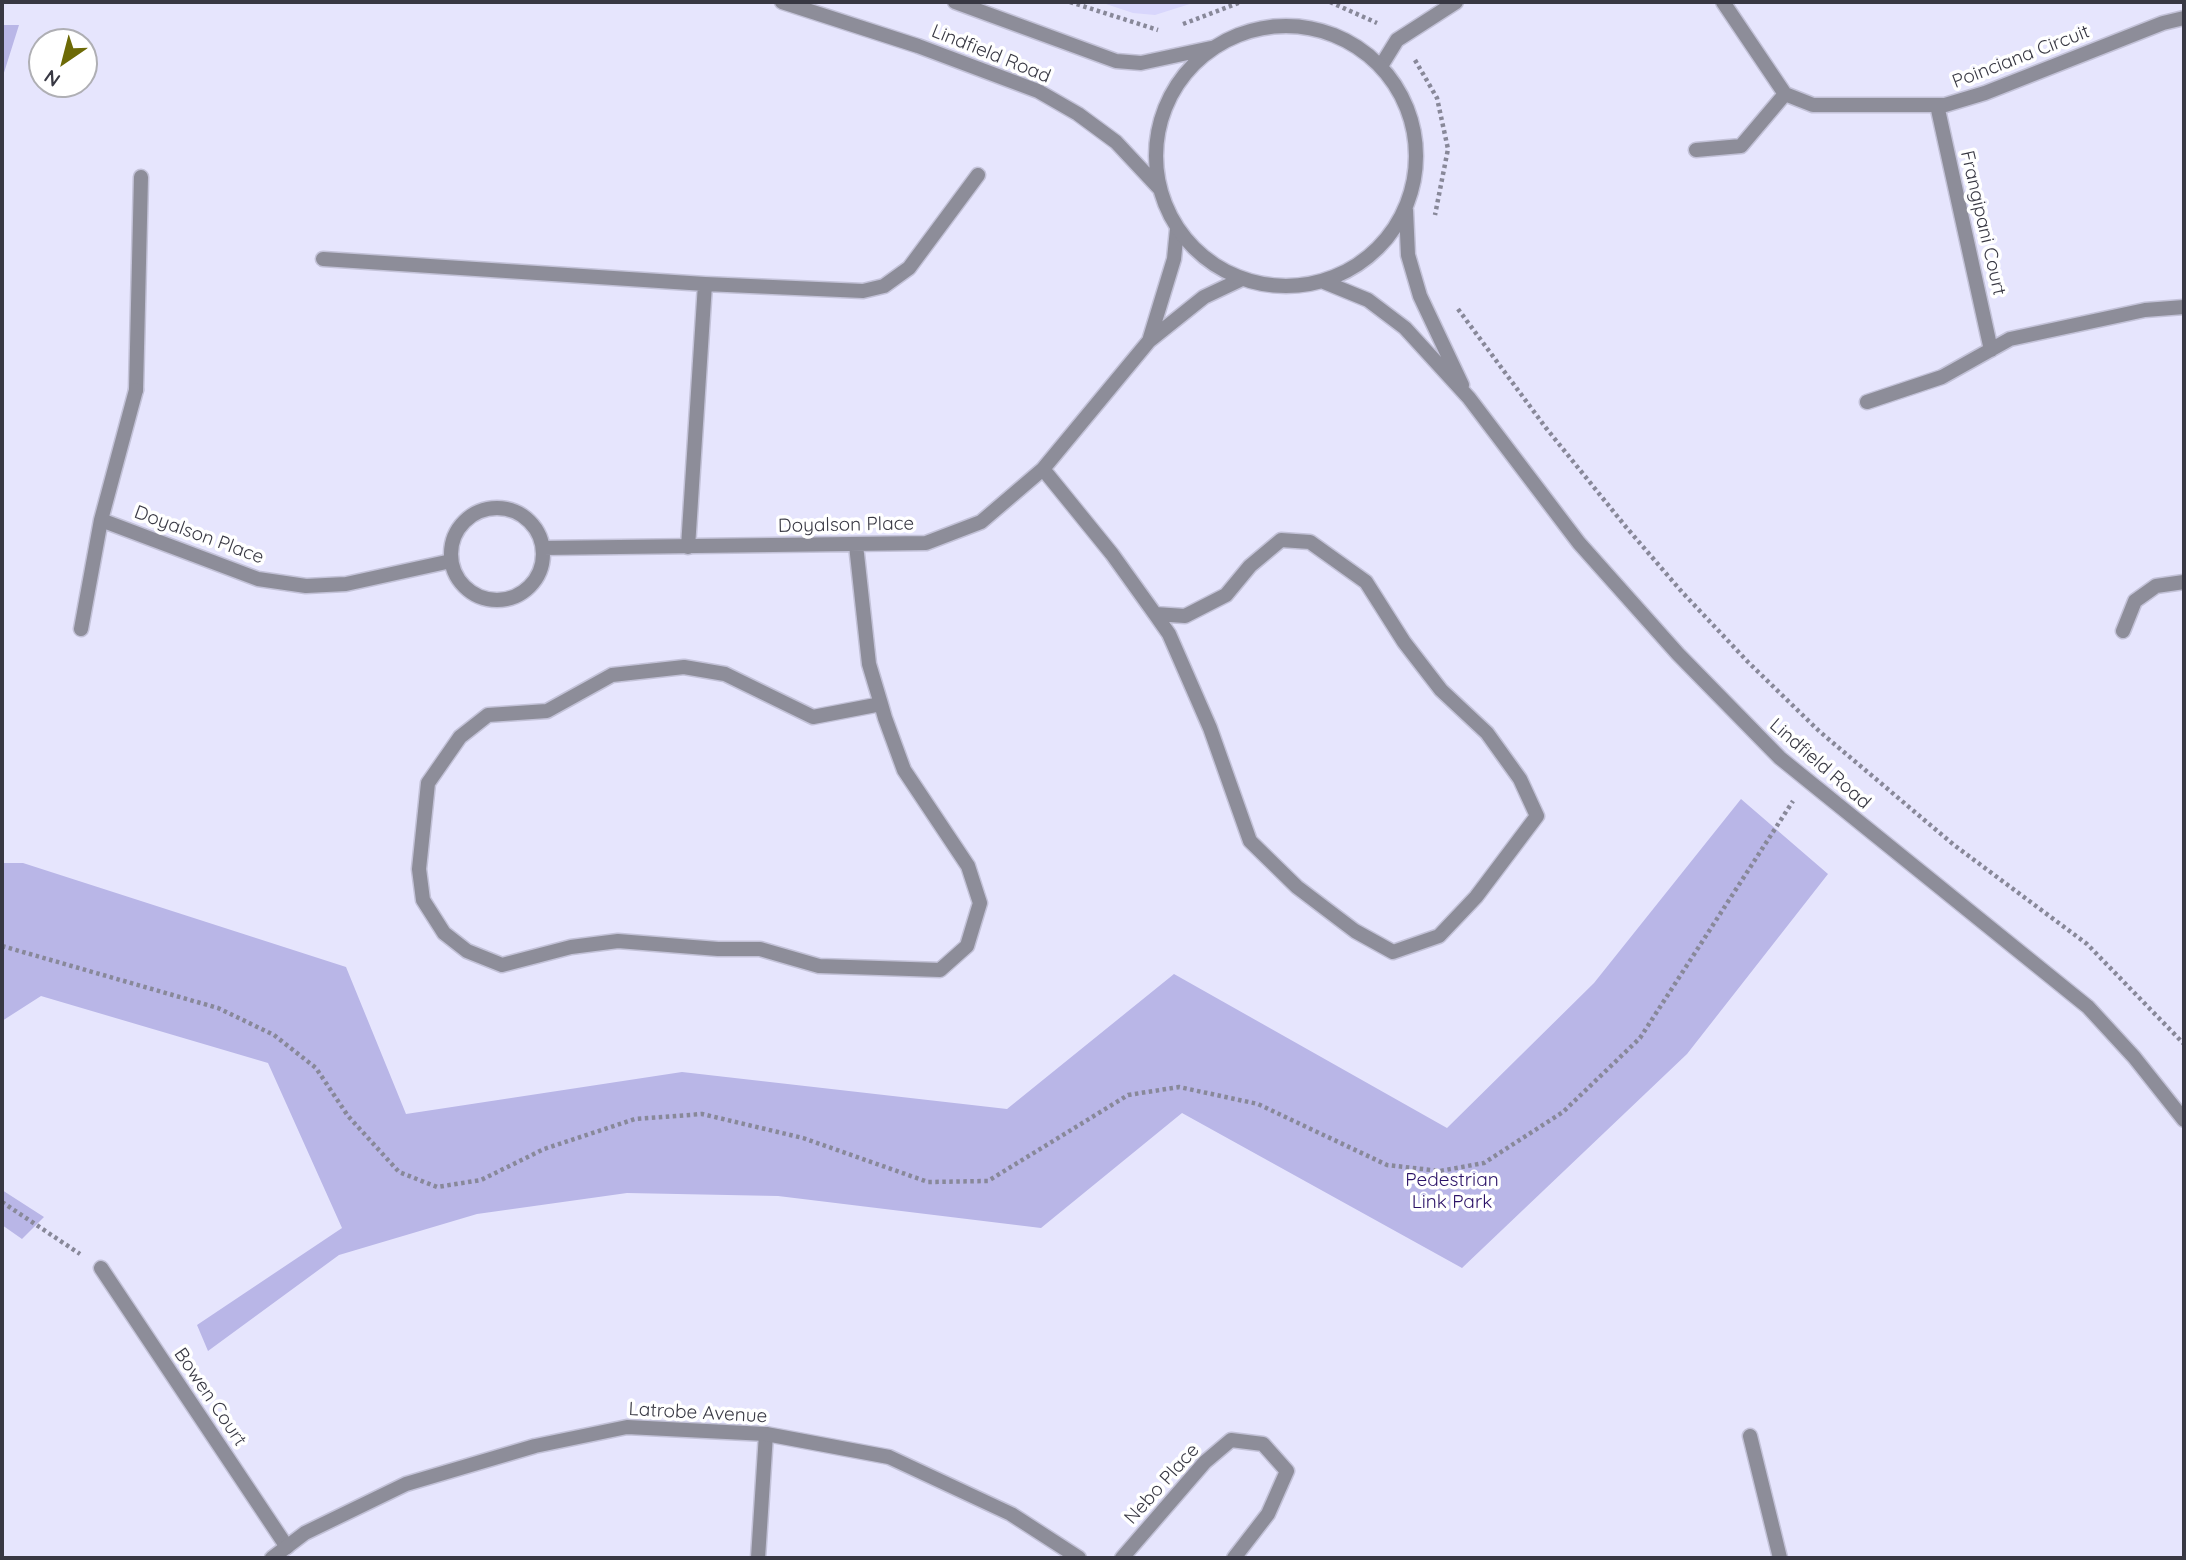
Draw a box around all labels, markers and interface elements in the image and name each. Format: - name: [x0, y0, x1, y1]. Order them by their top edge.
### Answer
- street label: Lindfield Road: [928, 20, 1054, 88]
- street label: Poinciana Circuit: [1949, 20, 2093, 94]
- north arrow: [28, 28, 98, 98]
- text: N: [39, 65, 65, 92]
- street label: Frangipani Court: [1955, 148, 2011, 298]
- street label: Doyalson Place: [131, 501, 267, 569]
- street label: Doyalson Place: [778, 512, 914, 538]
- street label: Lindfield Road: [1765, 714, 1875, 814]
- park label: Pedestrian Link Park: [1405, 1169, 1499, 1213]
- street label: Bowen Court: [169, 1344, 251, 1450]
- street label: Latrobe Avenue: [628, 1398, 768, 1428]
- street label: Nebo Place: [1120, 1439, 1204, 1529]

